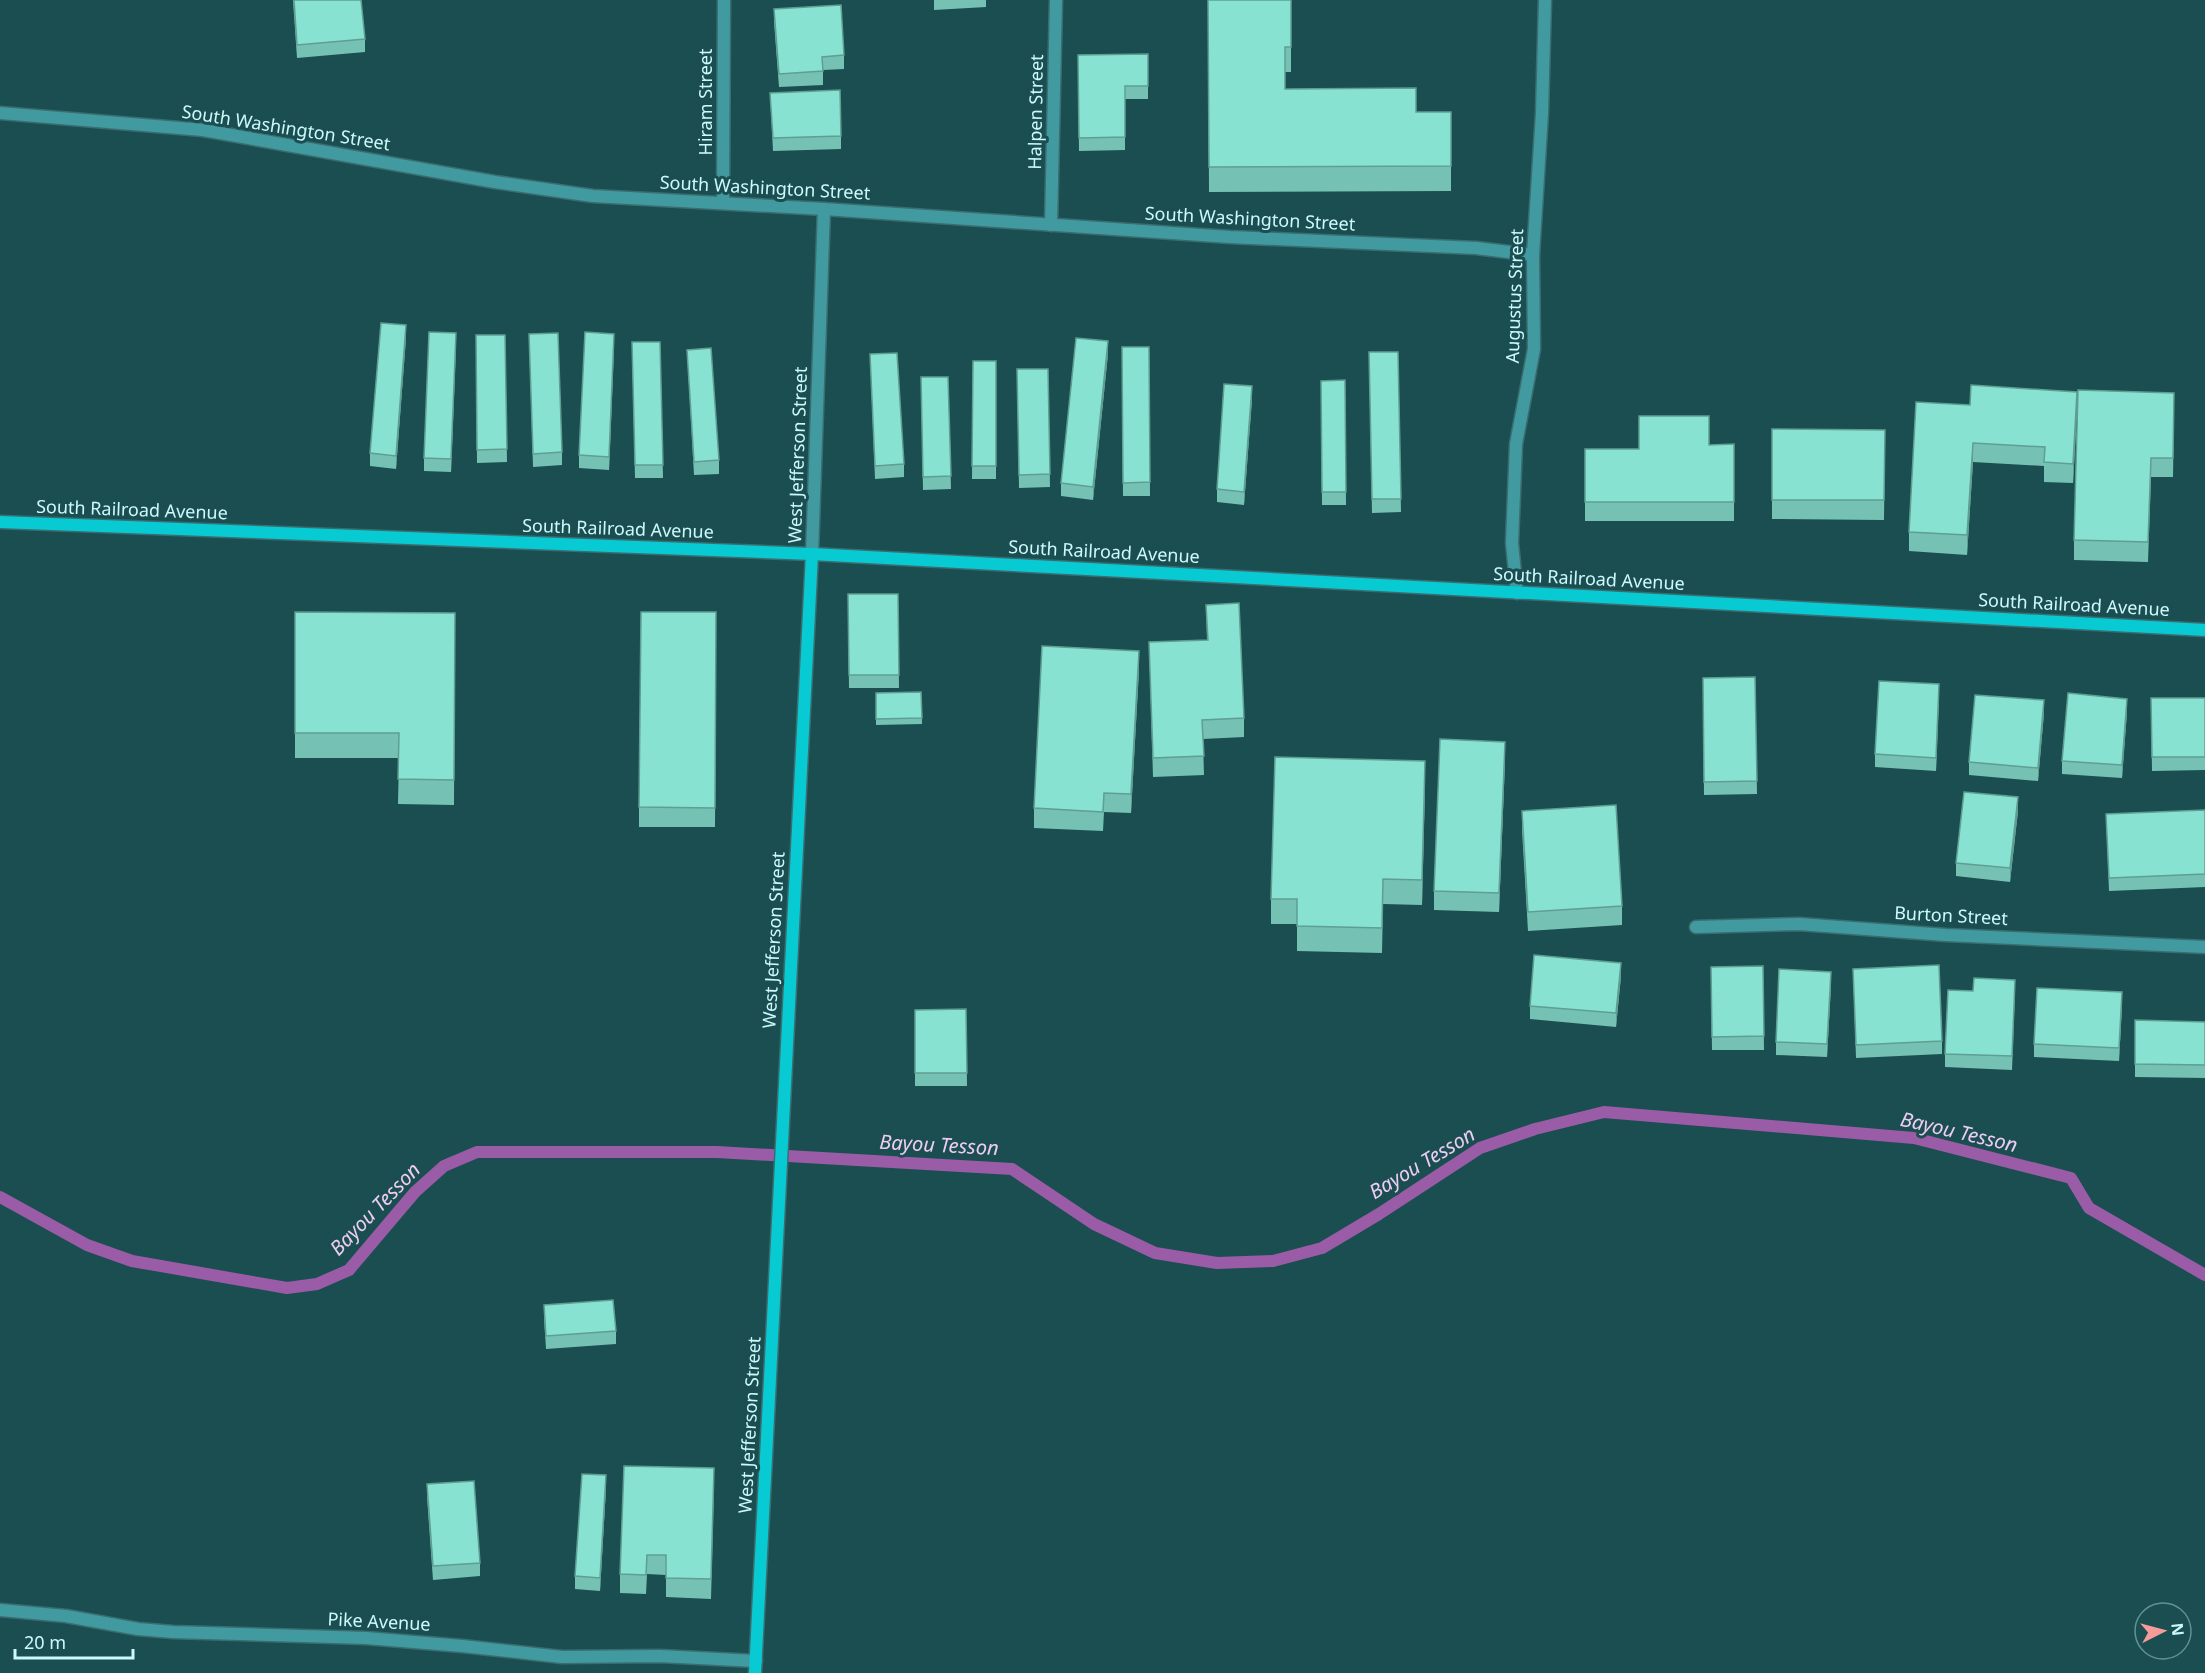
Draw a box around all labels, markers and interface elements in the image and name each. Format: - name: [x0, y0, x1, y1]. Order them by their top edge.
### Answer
- street label: Hiram Street: [693, 48, 717, 155]
- street label: Halpen Street: [1022, 54, 1048, 170]
- street label: South Washington Street: [180, 99, 393, 155]
- street label: South Washington Street: [659, 170, 871, 205]
- street label: South Washington Street: [1144, 201, 1356, 236]
- street label: Augustus Street: [1500, 228, 1528, 364]
- street label: West Jefferson Street: [782, 366, 812, 544]
- street label: South Railroad Avenue: [36, 494, 228, 524]
- street label: South Railroad Avenue: [522, 513, 714, 543]
- street label: South Railroad Avenue: [1008, 534, 1200, 568]
- street label: South Railroad Avenue: [1493, 561, 1685, 595]
- street label: South Railroad Avenue: [1978, 587, 2170, 621]
- street label: West Jefferson Street: [756, 850, 790, 1029]
- street label: Burton Street: [1894, 900, 2009, 930]
- water label: Bayou Tesson: [1898, 1105, 2020, 1158]
- water label: Bayou Tesson: [1364, 1120, 1480, 1205]
- water label: Bayou Tesson: [879, 1128, 999, 1161]
- water label: Bayou Tesson: [323, 1156, 426, 1261]
- street label: West Jefferson Street: [732, 1335, 766, 1514]
- north arrow: [2133, 1601, 2193, 1661]
- street label: Pike Avenue: [327, 1606, 431, 1636]
- scale bar: [15, 1622, 134, 1660]
- text: N: [2166, 1622, 2190, 1637]
- text: 20 m: [24, 1630, 66, 1654]

